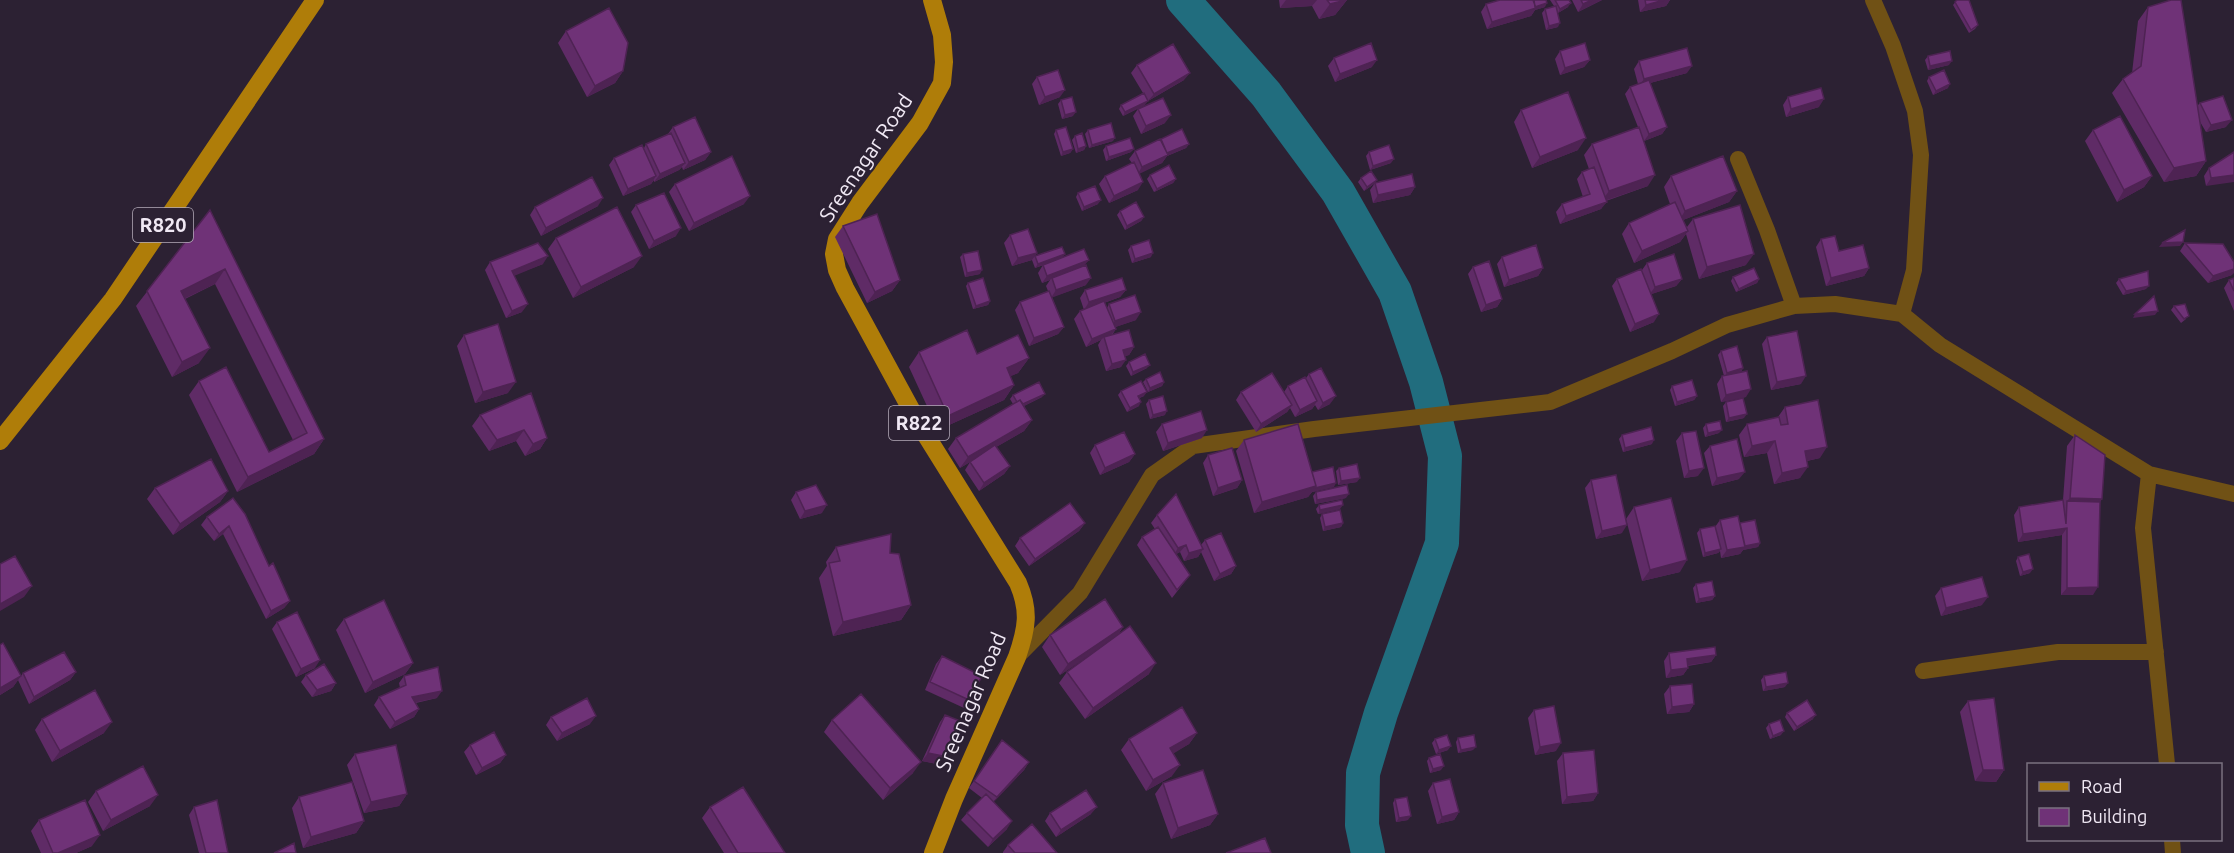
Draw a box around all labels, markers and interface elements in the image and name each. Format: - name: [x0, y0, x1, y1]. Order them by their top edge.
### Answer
- street label: Sreenagar Road: [814, 89, 917, 226]
- road number: R820: [133, 208, 193, 242]
- road number: R822: [889, 406, 949, 440]
- street label: Sreenagar Road: [930, 628, 1010, 775]
- legend: [2027, 763, 2222, 841]
- text: Road: [2081, 776, 2123, 796]
- text: Building: [2081, 806, 2147, 826]

